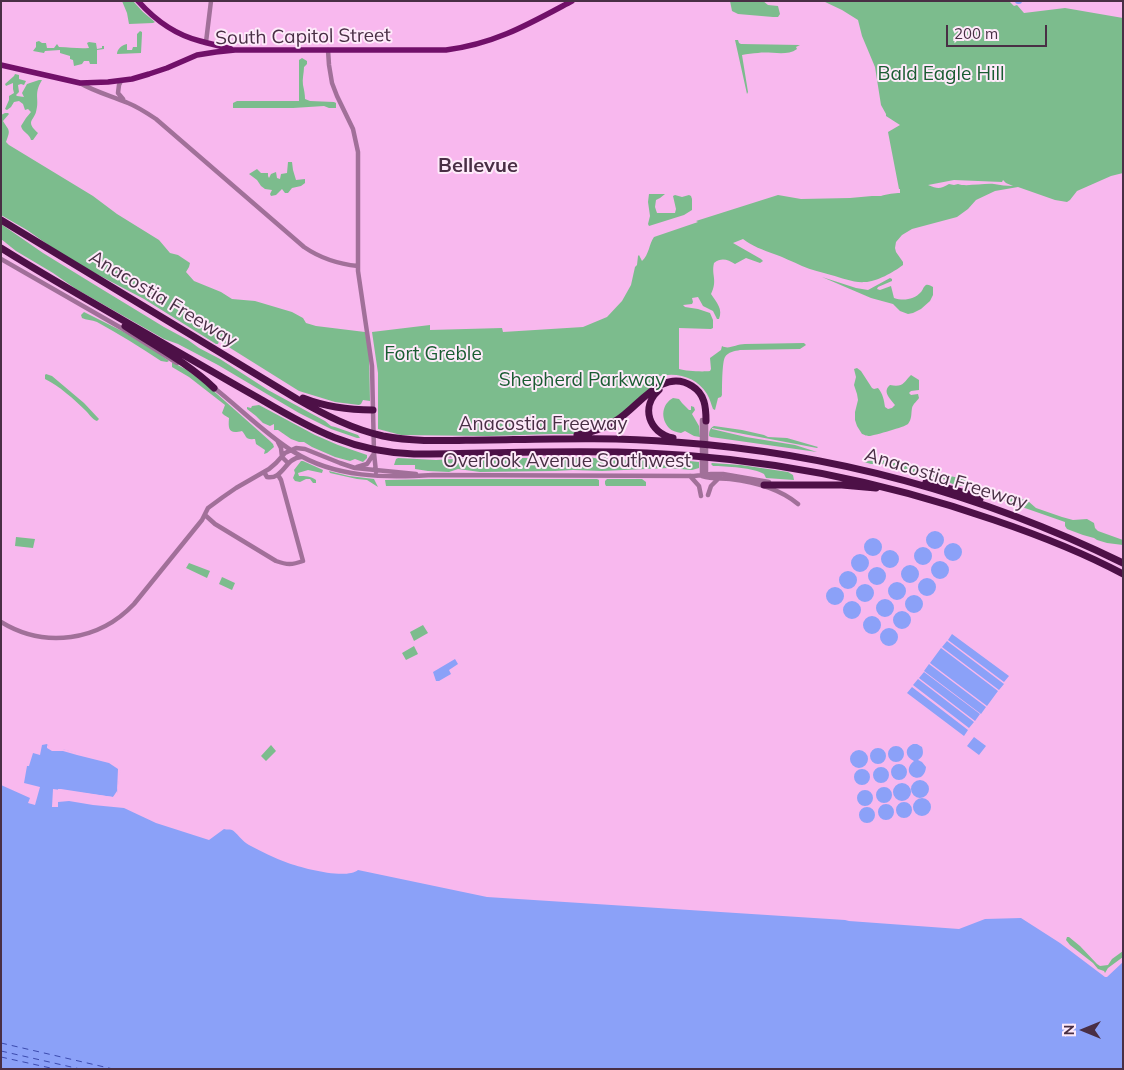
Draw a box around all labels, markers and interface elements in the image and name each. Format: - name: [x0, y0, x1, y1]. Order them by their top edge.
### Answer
- scale bar: [949, 15, 1050, 47]
- street label: South Capitol Street: [215, 24, 391, 50]
- text: 200 m: [954, 24, 998, 43]
- park label: Bald Eagle Hill: [877, 63, 1005, 85]
- district label: Bellevue: [438, 154, 518, 178]
- street label: Anacostia Freeway: [85, 246, 241, 352]
- park label: Fort Greble: [384, 343, 482, 365]
- park label: Shepherd Parkway: [499, 369, 665, 391]
- street label: Anacostia Freeway: [459, 413, 627, 435]
- street label: Anacostia Freeway: [862, 443, 1030, 515]
- street label: Overlook Avenue Southwest: [443, 450, 691, 472]
- north arrow: [1059, 1005, 1109, 1055]
- text: N: [1060, 1025, 1078, 1035]

